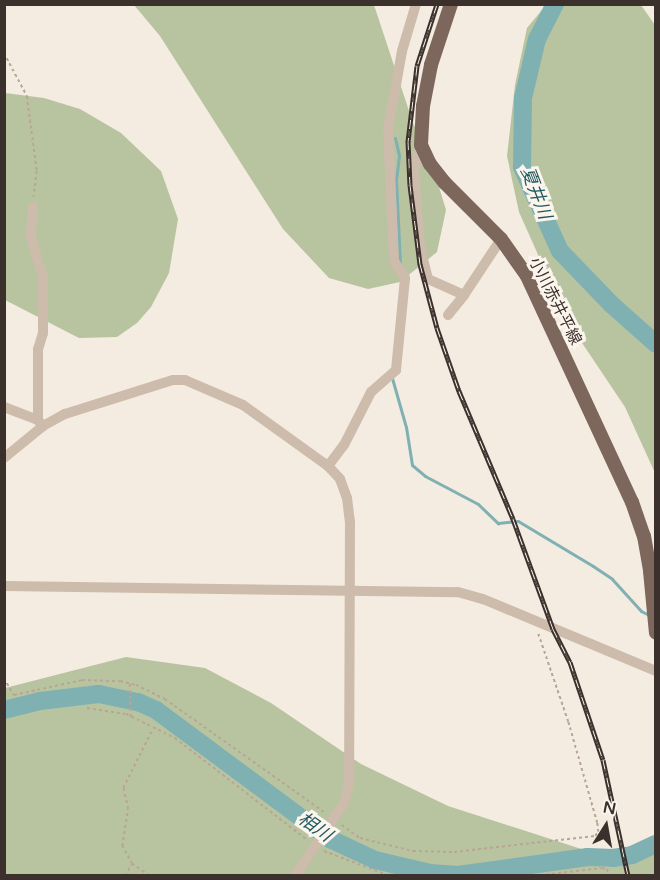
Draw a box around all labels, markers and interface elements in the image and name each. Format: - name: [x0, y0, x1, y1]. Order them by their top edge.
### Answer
- water label: 夏井川: [516, 164, 556, 222]
- street label: 小川赤井平線: [525, 254, 585, 348]
- north arrow: [576, 796, 636, 856]
- text: N: [601, 797, 618, 819]
- water label: 相川: [294, 808, 336, 846]

